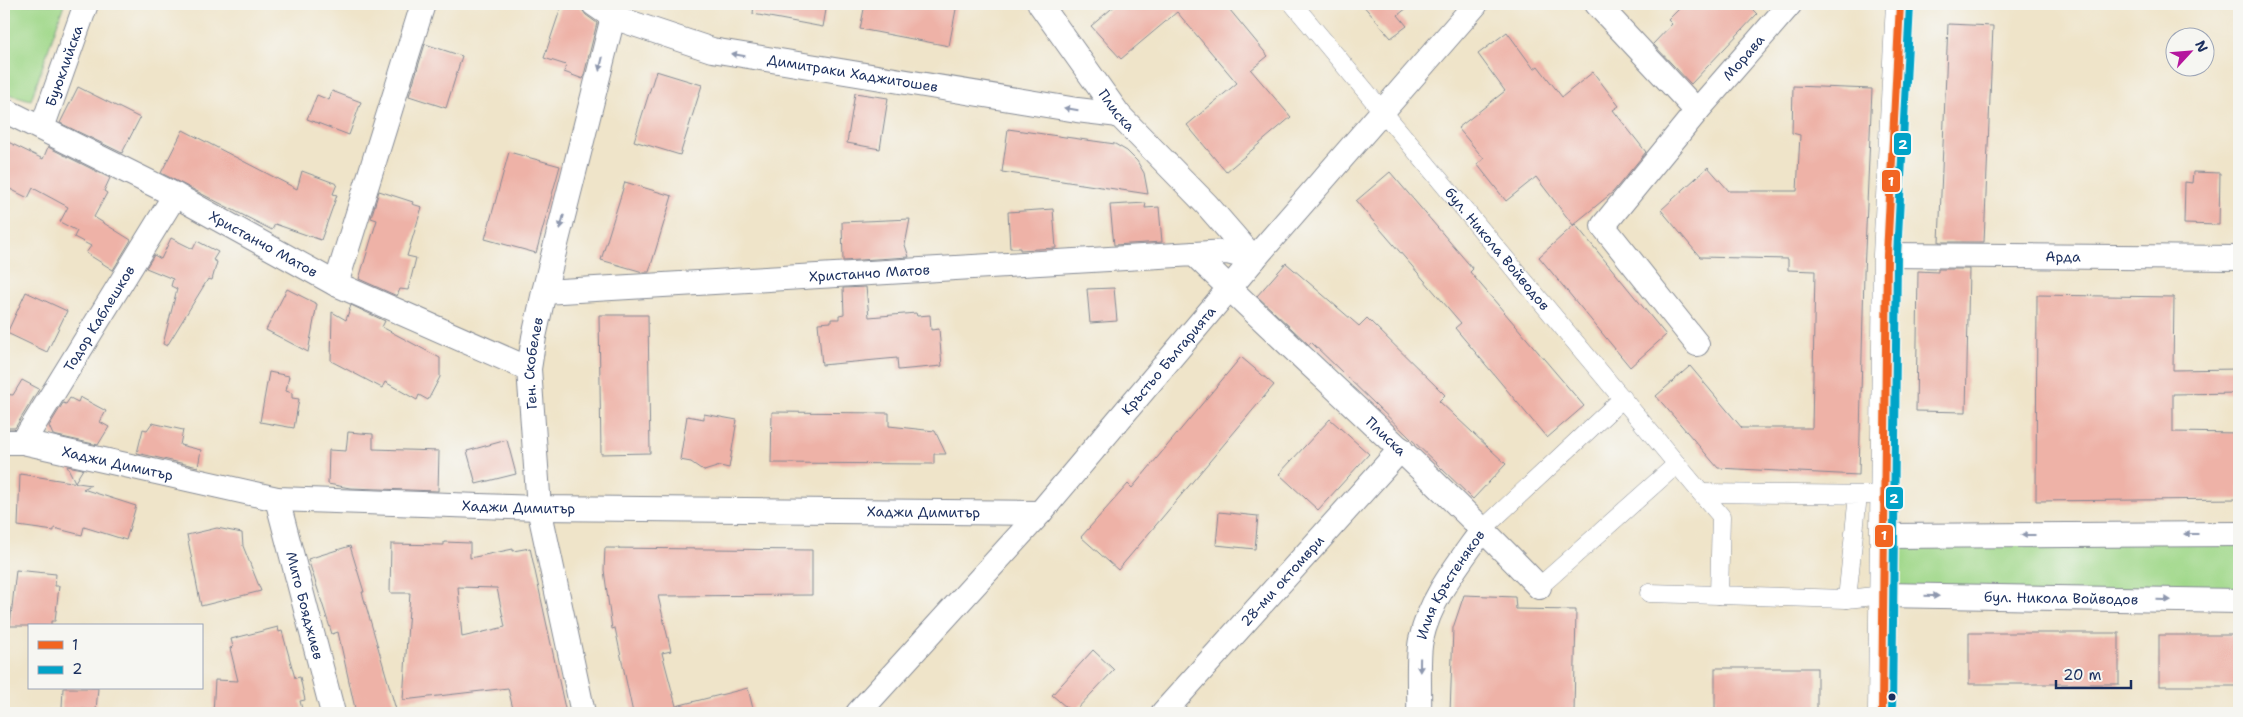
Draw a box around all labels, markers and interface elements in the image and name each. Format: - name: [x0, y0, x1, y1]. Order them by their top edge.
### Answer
- street label: Буюклийска: [41, 23, 87, 109]
- north arrow: [2166, 28, 2216, 78]
- street label: Морава: [1719, 31, 1769, 84]
- text: N: [2191, 37, 2212, 55]
- one-way arrow: [729, 50, 745, 58]
- street label: Димитраки Хаджитошев: [766, 50, 939, 96]
- one-way arrow: [597, 57, 605, 72]
- street label: Плиска: [1094, 86, 1139, 135]
- one-way arrow: [1062, 105, 1078, 113]
- line badge: 2: [1893, 132, 1912, 156]
- text: 2: [1898, 135, 1908, 153]
- line badge: 1: [1881, 169, 1901, 193]
- text: 1: [1888, 172, 1894, 190]
- street label: бул. Никола Войводов: [1441, 184, 1554, 314]
- street label: Христанчо Матов: [206, 207, 321, 281]
- one-way arrow: [558, 215, 566, 230]
- street label: Арда: [2045, 247, 2081, 266]
- street label: Христанчо Матов: [809, 260, 930, 285]
- street label: Тодор Каблешков: [60, 262, 138, 375]
- street label: Кръстьо Българията: [1118, 302, 1220, 418]
- street label: Ген. Скобелев: [520, 315, 547, 410]
- street label: Плиска: [1362, 413, 1410, 460]
- street label: Хаджи Димитър: [60, 442, 175, 484]
- line badge: 2: [1885, 486, 1904, 510]
- text: 2: [1889, 489, 1899, 507]
- street label: Хаджи Димитър: [462, 496, 575, 517]
- street label: Хаджи Димитър: [867, 502, 980, 521]
- line badge: 1: [1874, 524, 1894, 548]
- street label: Илия Кръстеняков: [1412, 526, 1489, 641]
- text: 1: [1881, 526, 1887, 544]
- one-way arrow: [2182, 530, 2198, 538]
- one-way arrow: [2020, 531, 2036, 539]
- street label: 28-ми октомври: [1237, 532, 1328, 630]
- street label: Мито Бояджиев: [282, 549, 328, 661]
- street label: бул. Никола Войводов: [1984, 588, 2138, 608]
- one-way arrow: [1924, 592, 1940, 600]
- one-way arrow: [2156, 596, 2172, 604]
- legend: [28, 624, 202, 690]
- text: 1: [72, 635, 78, 655]
- one-way arrow: [1416, 657, 1424, 673]
- scale bar: [2056, 657, 2130, 689]
- text: 2: [72, 659, 83, 679]
- text: 20 m: [2063, 665, 2102, 685]
- unlabelled marker: [1887, 692, 1897, 702]

